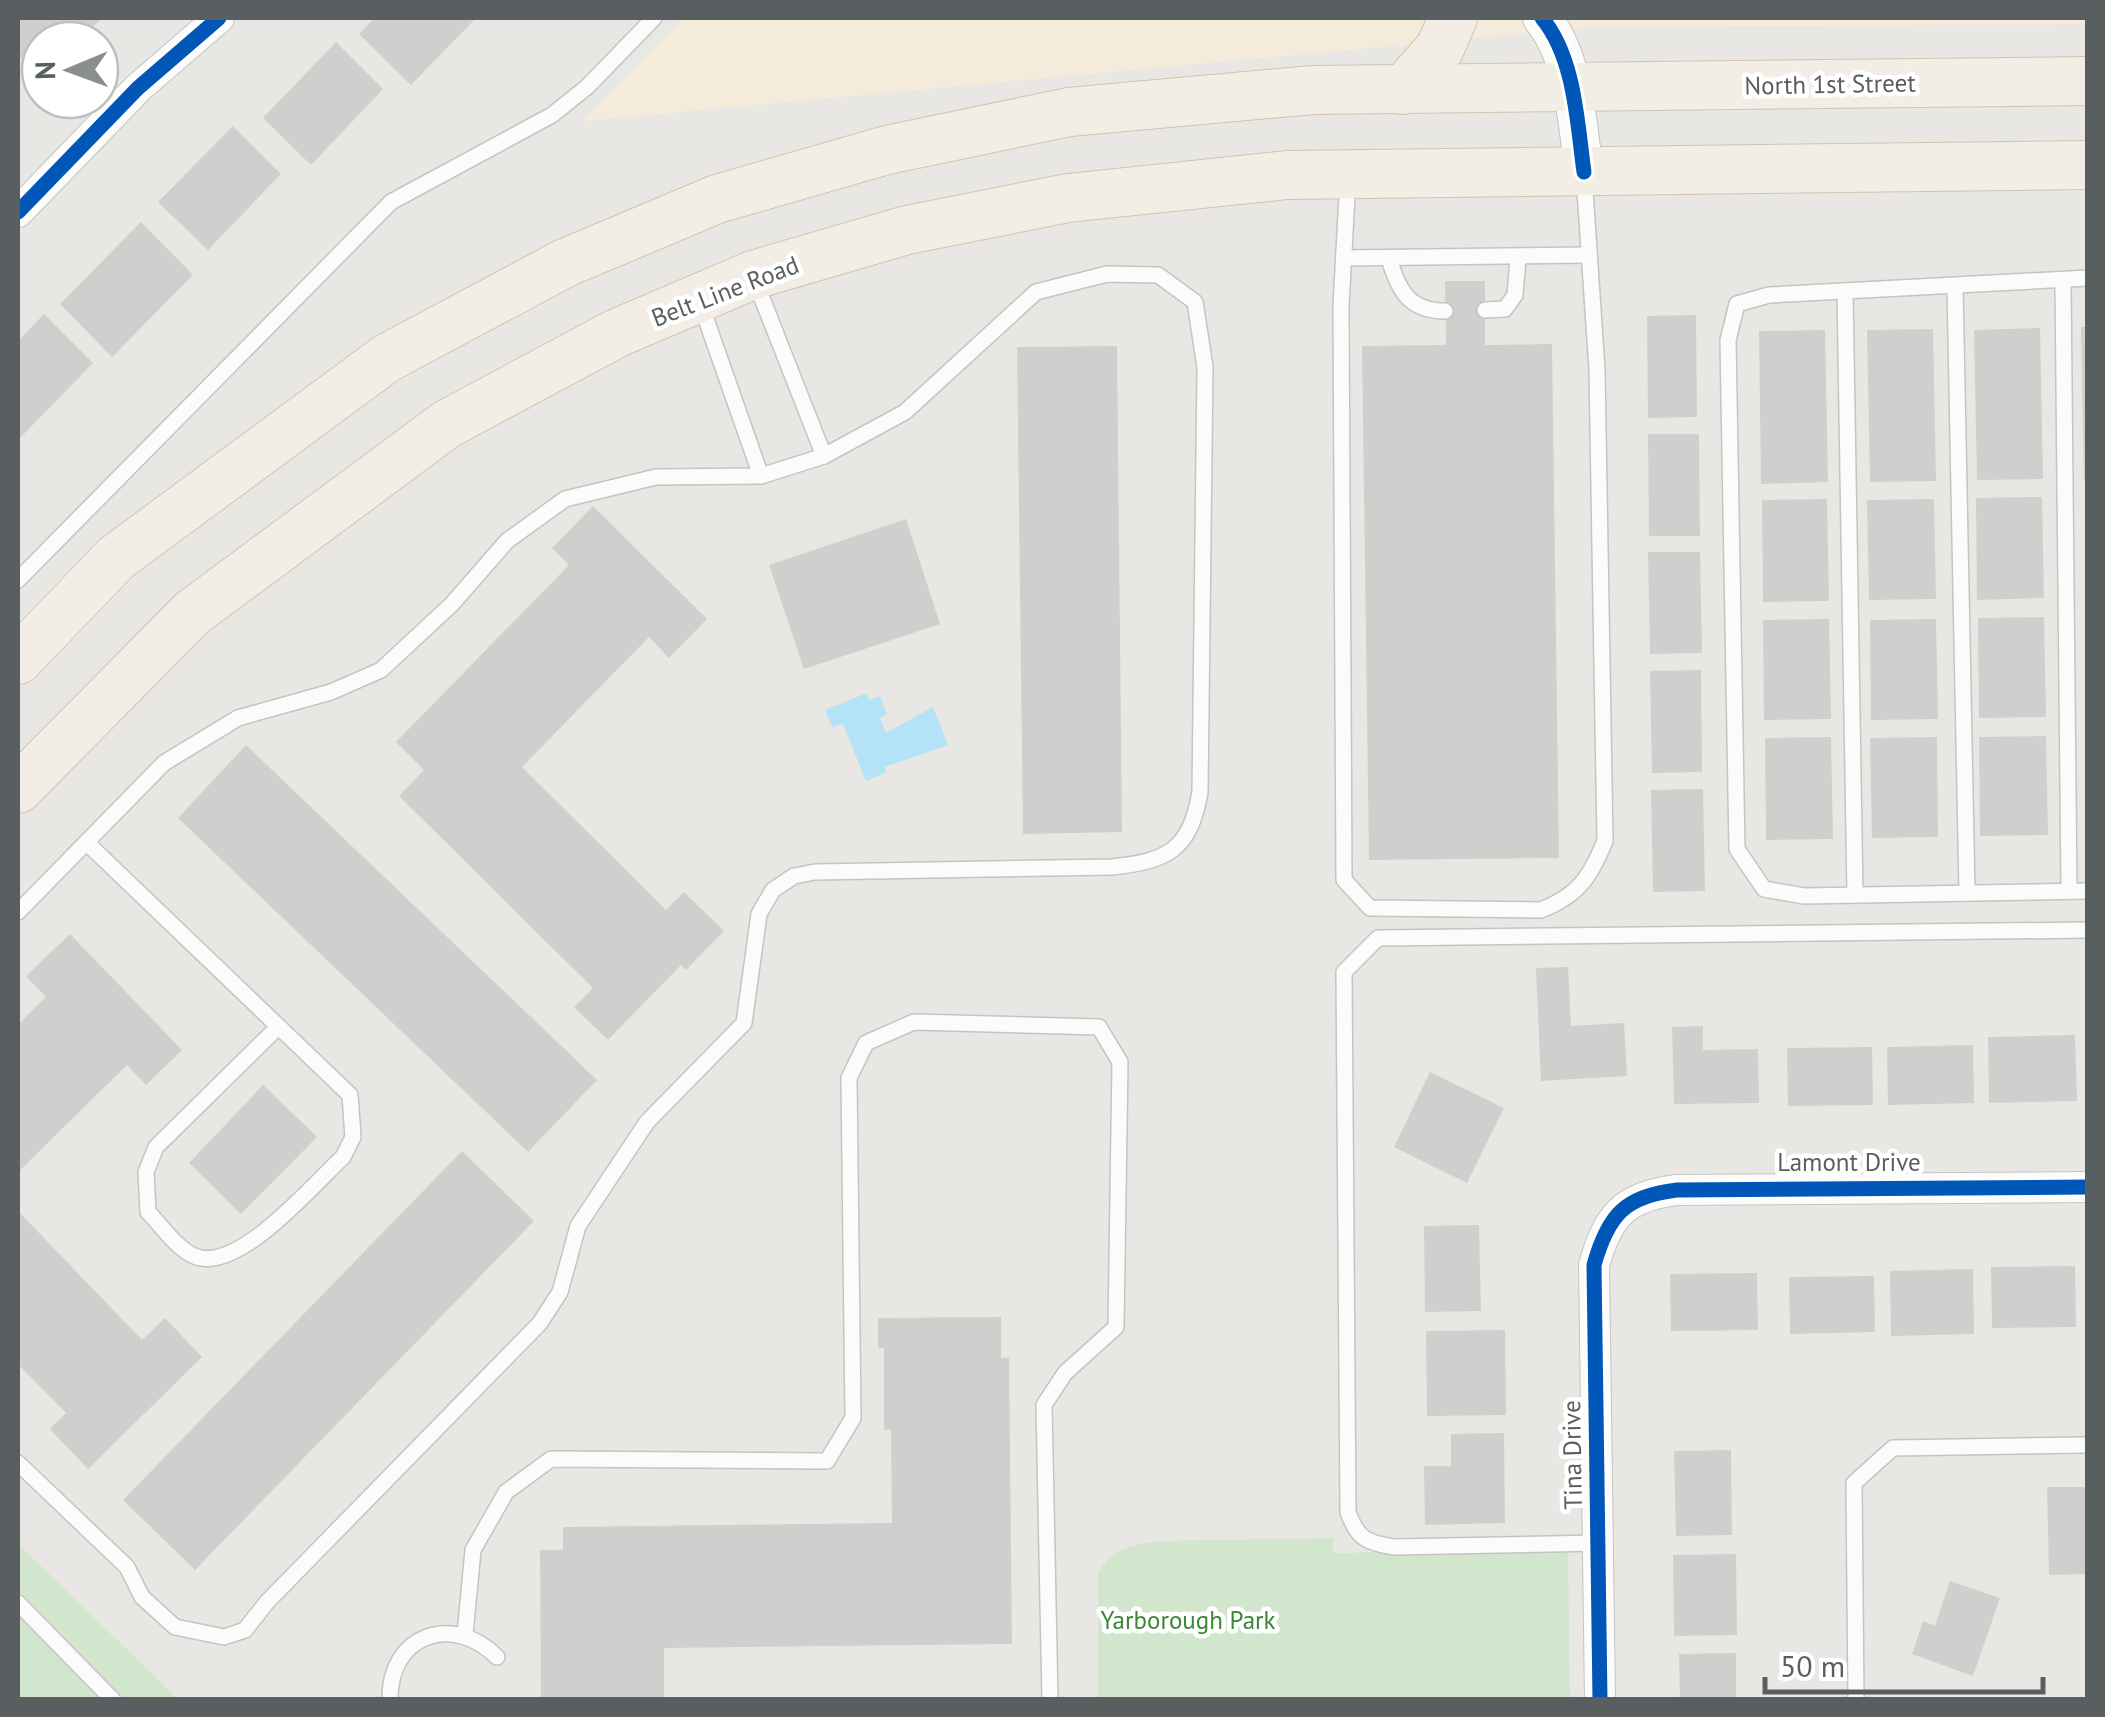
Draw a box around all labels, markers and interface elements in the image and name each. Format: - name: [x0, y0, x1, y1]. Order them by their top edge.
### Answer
- north arrow: [20, 20, 120, 120]
- text: N: [26, 61, 63, 80]
- street label: North 1st Street: [1744, 66, 1917, 101]
- street label: Belt Line Road: [647, 248, 803, 334]
- street label: Lamont Drive: [1777, 1146, 1921, 1178]
- street label: Tina Drive: [1555, 1400, 1589, 1510]
- park label: Yarborough Park: [1100, 1604, 1276, 1636]
- scale bar: [1765, 1632, 2042, 1694]
- text: 50 m: [1780, 1646, 1845, 1685]

